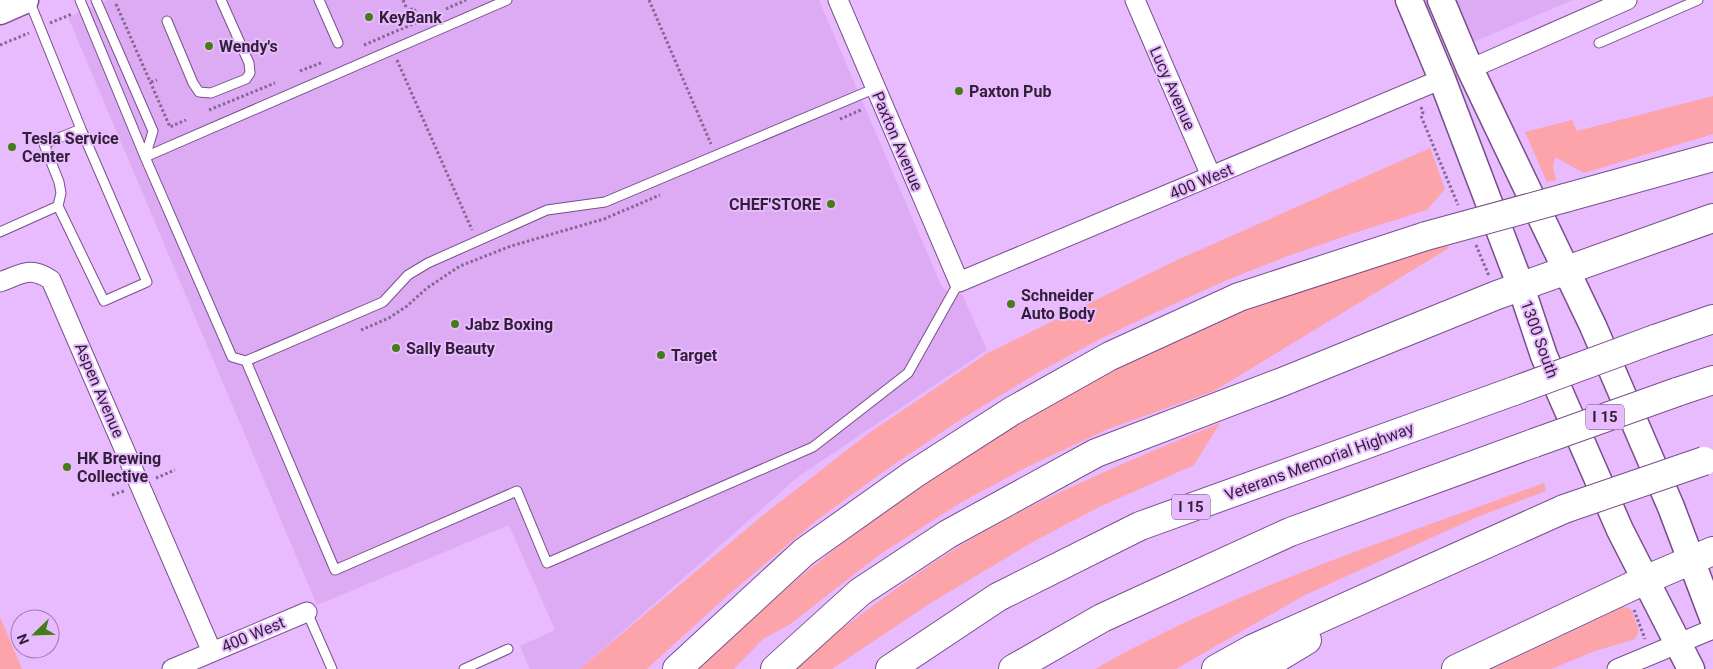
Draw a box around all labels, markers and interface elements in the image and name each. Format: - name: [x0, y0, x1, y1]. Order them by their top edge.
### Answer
- place label: KeyBank: [379, 8, 442, 27]
- marker: KeyBank: [363, 11, 375, 23]
- place label: Wendy's: [219, 37, 278, 56]
- marker: Wendy's: [203, 40, 215, 52]
- street label: Lucy Avenue: [1146, 44, 1199, 133]
- place label: Paxton Pub: [969, 82, 1051, 101]
- marker: Paxton Pub: [953, 85, 965, 97]
- street label: Paxton Avenue: [868, 89, 927, 194]
- place label: Tesla Service Center: [22, 129, 119, 166]
- marker: Tesla Service Center: [6, 141, 18, 153]
- street label: 400 West: [1167, 160, 1236, 203]
- place label: CHEF'STORE: [729, 195, 821, 214]
- marker: CHEF'STORE: [825, 198, 837, 210]
- place label: Schneider Auto Body: [1021, 286, 1096, 323]
- marker: Schneider Auto Body: [1005, 298, 1017, 310]
- street label: 1300 South: [1517, 298, 1562, 381]
- place label: Jabz Boxing: [465, 315, 553, 334]
- marker: Jabz Boxing: [449, 318, 461, 330]
- place label: Sally Beauty: [406, 339, 496, 358]
- street label: Aspen Avenue: [71, 340, 128, 441]
- marker: Sally Beauty: [390, 342, 402, 354]
- place label: Target: [671, 346, 718, 365]
- marker: Target: [655, 349, 667, 361]
- road number: I 15: [1586, 404, 1624, 430]
- street label: Veterans Memorial Highway: [1222, 418, 1417, 505]
- place label: HK Brewing Collective: [77, 449, 161, 486]
- marker: HK Brewing Collective: [61, 461, 73, 473]
- road number: I 15: [1172, 494, 1210, 520]
- north arrow: [10, 609, 60, 659]
- street label: 400 West: [219, 613, 288, 656]
- text: N: [14, 631, 32, 647]

